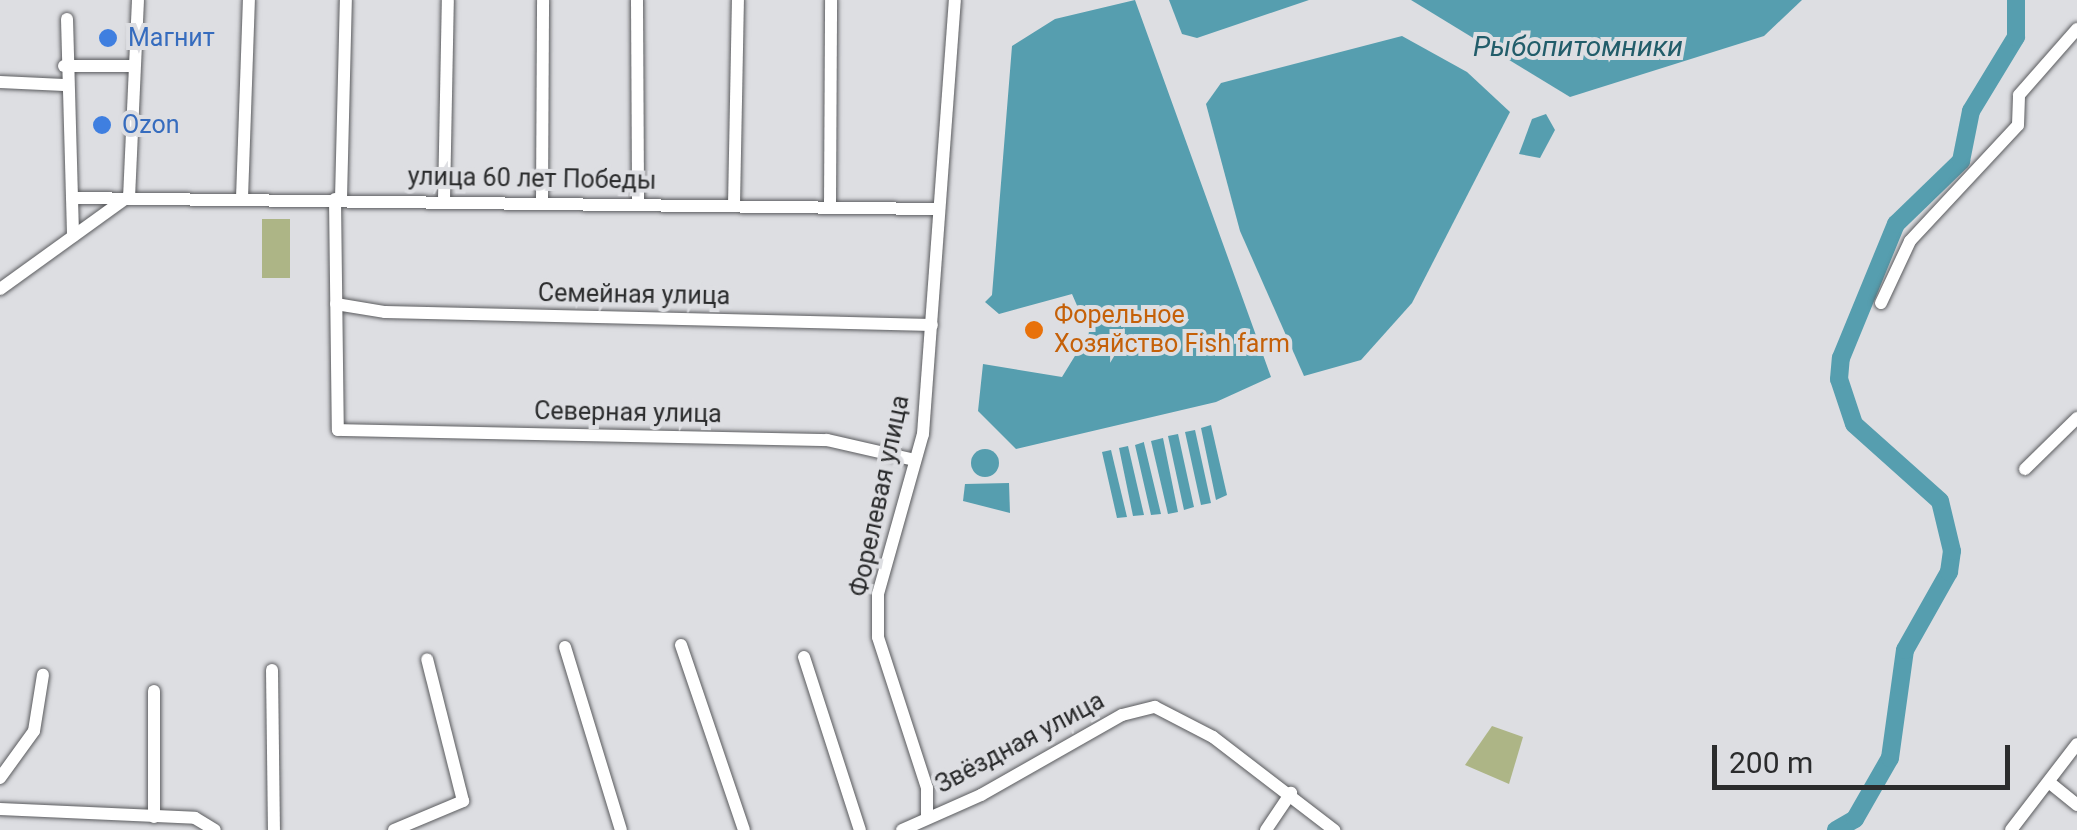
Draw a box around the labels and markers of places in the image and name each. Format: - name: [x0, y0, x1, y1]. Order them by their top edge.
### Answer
- place label: Магнит: [128, 23, 215, 53]
- marker: Магнит: [97, 27, 119, 49]
- place label: Ozon: [122, 110, 179, 140]
- marker: Ozon: [91, 114, 113, 136]
- place label: Форельное Хозяйство Fish farm: [1054, 301, 1290, 360]
- marker: Форельное Хозяйство Fish farm: [1023, 319, 1045, 341]

